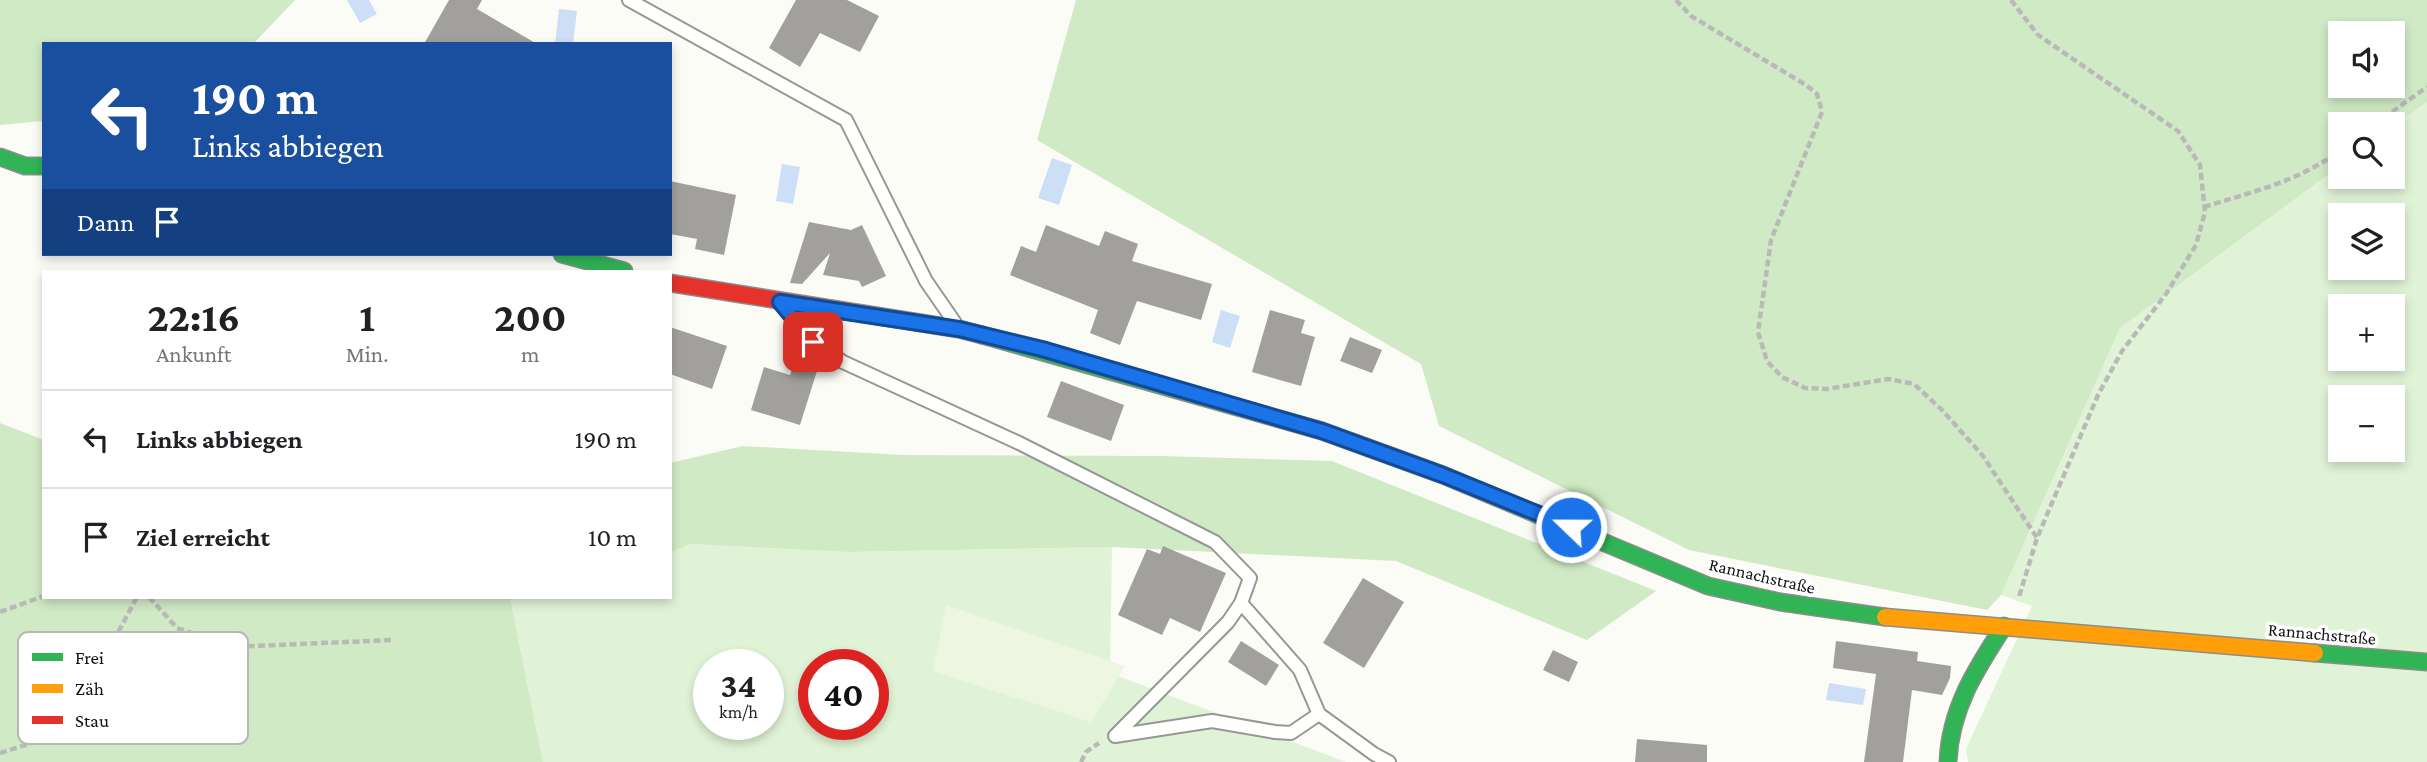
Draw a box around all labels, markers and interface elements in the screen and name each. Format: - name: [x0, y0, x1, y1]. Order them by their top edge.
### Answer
- map controls: [2328, 21, 2405, 462]
- button: sound: [2328, 21, 2405, 98]
- icon: left: [77, 70, 168, 161]
- text: 190 m: [192, 70, 318, 125]
- button: search: [2328, 112, 2405, 189]
- text: Links abbiegen: [192, 128, 384, 164]
- icon: arrive: [148, 203, 186, 241]
- button: layers: [2328, 203, 2405, 280]
- text: Dann: [77, 208, 134, 237]
- text: 22:16: [148, 293, 240, 340]
- text: 1: [359, 293, 375, 340]
- text: 200: [494, 293, 566, 340]
- button: +: [2328, 294, 2405, 371]
- pin: [783, 312, 843, 372]
- icon: arrive: [794, 323, 832, 361]
- text: Ankunft: [156, 341, 231, 367]
- text: Min.: [346, 341, 388, 367]
- text: m: [521, 341, 539, 367]
- button: −: [2328, 385, 2405, 462]
- icon: left: [77, 420, 115, 458]
- text: Links abbiegen: [136, 425, 303, 454]
- text: 190 m: [575, 425, 637, 454]
- position arrow: [1534, 490, 1608, 564]
- icon: arrive: [77, 518, 115, 556]
- text: Ziel erreicht: [136, 523, 270, 552]
- text: 10 m: [588, 523, 637, 552]
- street label: Rannachstraße: [1707, 554, 1817, 598]
- street label: Rannachstraße: [2267, 619, 2377, 649]
- legend: [18, 632, 248, 744]
- text: Frei: [75, 647, 104, 668]
- speed limit sign: 40: [798, 649, 889, 740]
- text: 34: [721, 666, 756, 705]
- text: Zäh: [75, 678, 104, 699]
- text: km/h: [719, 702, 758, 722]
- text: Stau: [75, 710, 109, 731]

